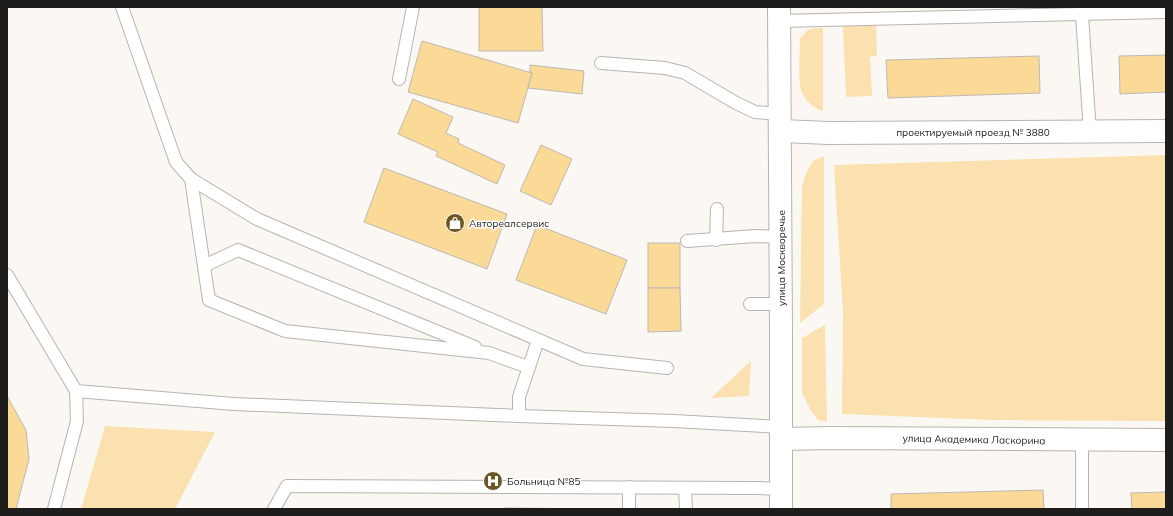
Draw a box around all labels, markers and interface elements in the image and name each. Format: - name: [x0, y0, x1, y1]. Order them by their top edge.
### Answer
- street label: проектируемый проезд № 3880: [896, 126, 1050, 139]
- street label: улица Москворечье: [775, 209, 788, 306]
- shop icon: Автореалсервис: [444, 212, 466, 234]
- place label: Автореалсервис: [469, 217, 549, 230]
- street label: улица Академика Ласкорина: [902, 432, 1046, 447]
- hospital icon: Больница №85: [482, 470, 504, 492]
- place label: Больница №85: [507, 475, 580, 488]

